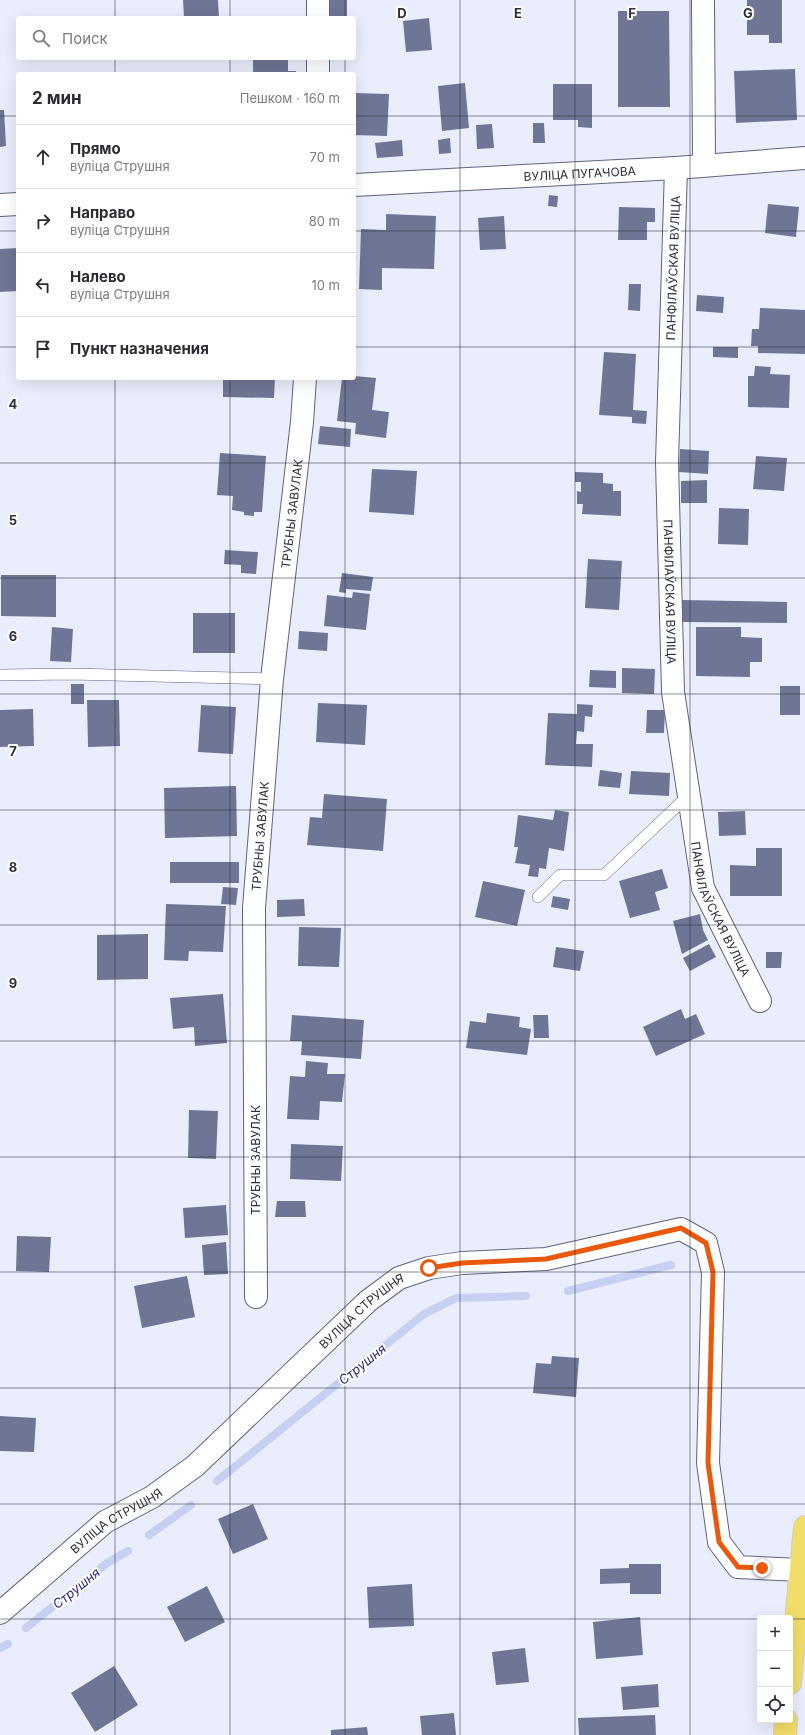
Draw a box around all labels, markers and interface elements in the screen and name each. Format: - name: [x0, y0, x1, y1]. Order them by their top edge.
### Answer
- text: D: [397, 5, 407, 21]
- text: E: [514, 5, 522, 21]
- text: F: [628, 5, 636, 21]
- text: G: [743, 5, 753, 21]
- search box: [16, 16, 356, 60]
- icon: search: [30, 27, 52, 49]
- text: Поиск: [62, 29, 108, 48]
- text: 2 мин: [32, 88, 82, 108]
- text: Пешком · 160 m: [240, 90, 340, 106]
- text: Прямо: [70, 139, 121, 158]
- icon: ahead: [32, 146, 54, 168]
- text: 70 m: [310, 149, 340, 165]
- text: вуліца Струшня: [70, 158, 170, 174]
- street label: ВУЛІЦА ПУГАЧОВА: [523, 163, 636, 184]
- street label: ПАНФІЛАЎСКАЯ ВУЛІЦА: [663, 195, 683, 341]
- text: Направо: [70, 203, 135, 222]
- icon: right: [32, 210, 54, 232]
- text: 80 m: [309, 213, 340, 229]
- text: вуліца Струшня: [70, 222, 170, 238]
- text: Налево: [70, 267, 126, 286]
- icon: left: [32, 274, 54, 296]
- text: 10 m: [311, 277, 340, 293]
- text: вуліца Струшня: [70, 286, 170, 302]
- icon: arrive: [32, 338, 54, 360]
- text: Пункт назначения: [70, 339, 209, 358]
- text: 4: [9, 396, 18, 412]
- street label: ТРУБНЫ ЗАВУЛАК: [277, 458, 305, 569]
- text: 5: [9, 512, 17, 528]
- street label: ПАНФІЛАЎСКАЯ ВУЛІЦА: [661, 519, 680, 664]
- text: 6: [9, 628, 17, 644]
- text: 7: [9, 743, 17, 759]
- street label: ТРУБНЫ ЗАВУЛАК: [248, 781, 271, 892]
- street label: ПАНФІЛАЎСКАЯ ВУЛІЦА: [688, 840, 754, 979]
- text: 8: [9, 859, 17, 875]
- text: 9: [9, 975, 17, 991]
- street label: ТРУБНЫ ЗАВУЛАК: [248, 1105, 263, 1215]
- route start: [420, 1259, 438, 1277]
- street label: ВУЛІЦА СТРУШНЯ: [316, 1270, 405, 1351]
- water label: Струшня: [335, 1340, 389, 1388]
- street label: ВУЛІЦА СТРУШНЯ: [67, 1485, 165, 1556]
- route end: [753, 1559, 771, 1577]
- water label: Струшня: [49, 1564, 103, 1612]
- map controls: [757, 1615, 793, 1723]
- button: +: [757, 1615, 793, 1651]
- button: −: [757, 1651, 793, 1687]
- button: locate: [757, 1687, 793, 1723]

